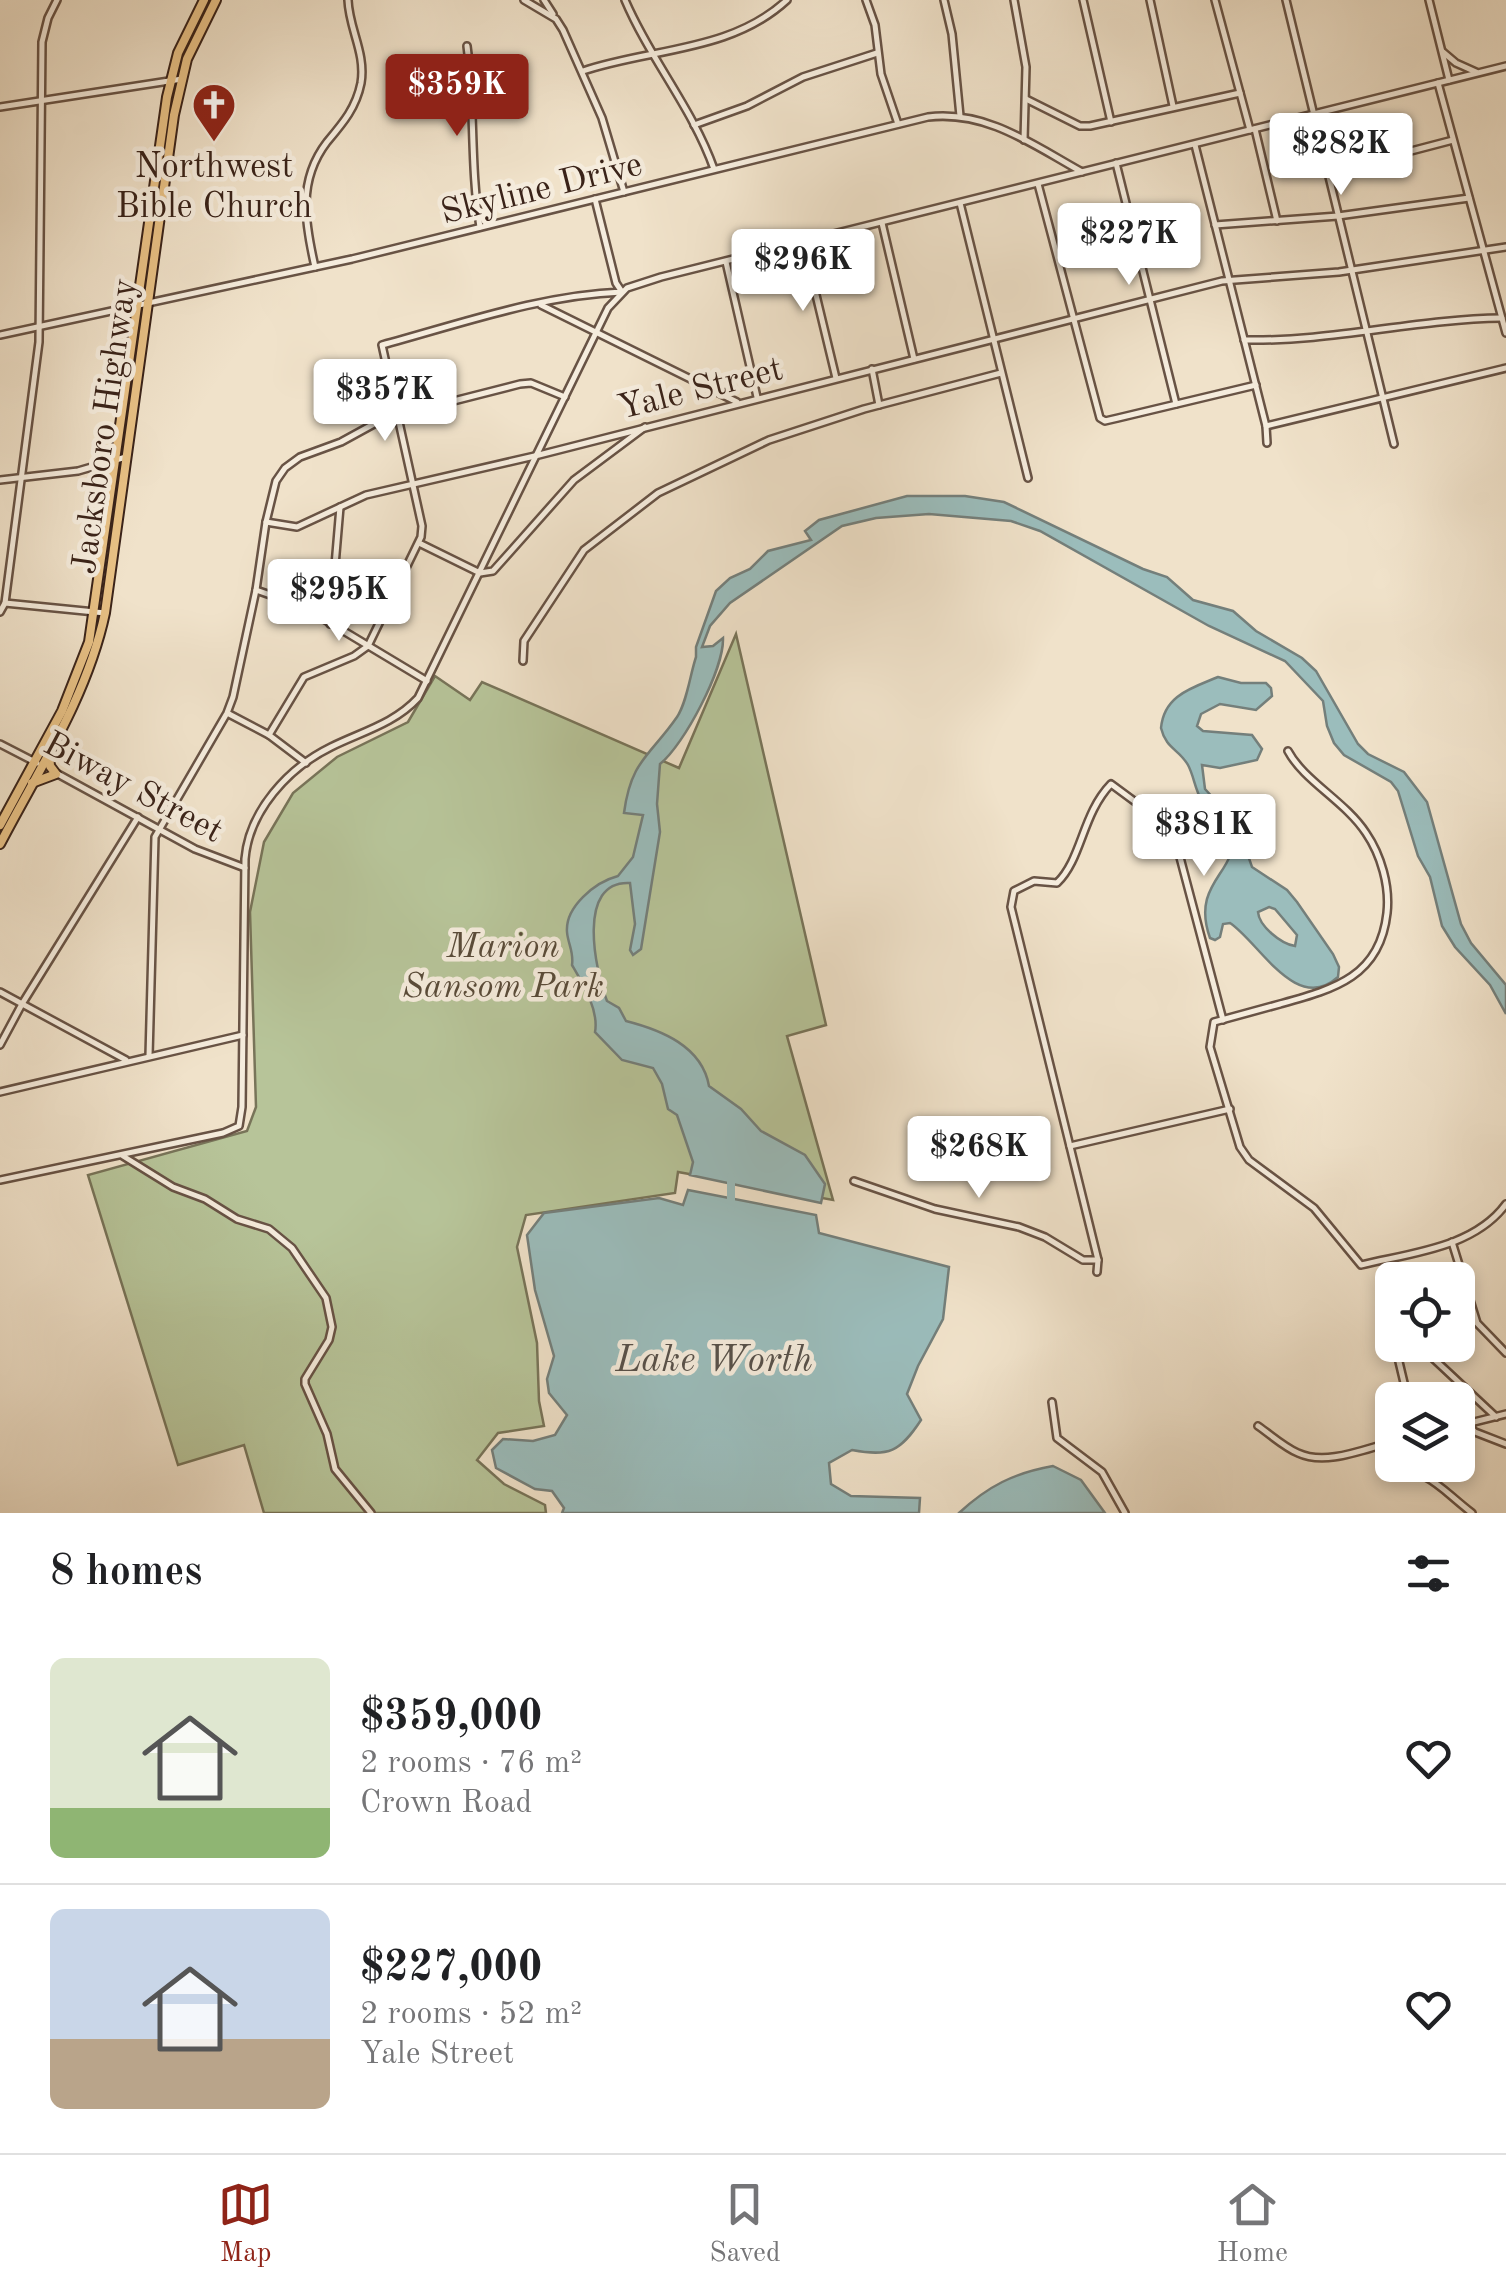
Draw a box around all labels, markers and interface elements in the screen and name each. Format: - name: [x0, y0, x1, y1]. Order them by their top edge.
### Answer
- pin: $359K: [387, 54, 527, 139]
- text: $359K: [408, 70, 506, 102]
- church icon: Northwest Bible Church: [191, 82, 237, 143]
- pin: $282K: [1271, 113, 1411, 198]
- text: $282K: [1292, 129, 1390, 161]
- street label: Skyline Drive: [437, 147, 646, 231]
- place label: Northwest Bible Church: [116, 150, 312, 225]
- pin: $227K: [1059, 203, 1199, 288]
- text: $227K: [1080, 219, 1178, 251]
- pin: $296K: [733, 229, 873, 314]
- text: $296K: [754, 245, 852, 277]
- street label: Jacksboro Highway: [67, 276, 144, 576]
- street label: Yale Street: [615, 352, 787, 427]
- pin: $357K: [315, 359, 455, 444]
- text: $357K: [336, 375, 434, 407]
- pin: $295K: [269, 559, 409, 644]
- text: $295K: [290, 575, 388, 607]
- street label: Biway Street: [37, 726, 228, 850]
- pin: $381K: [1134, 794, 1274, 879]
- text: $381K: [1155, 810, 1253, 842]
- park label: Marion Sansom Park: [402, 930, 604, 1005]
- pin: $268K: [909, 1116, 1049, 1201]
- text: $268K: [930, 1132, 1028, 1164]
- map controls: [1375, 1262, 1475, 1482]
- button: locate: [1375, 1262, 1475, 1362]
- water label: Lake Worth: [614, 1342, 813, 1380]
- button: layers: [1375, 1382, 1475, 1482]
- icon: filters: [1401, 1546, 1456, 1601]
- text: 8 homes: [50, 1552, 202, 1594]
- text: $359,000: [360, 1697, 542, 1739]
- icon: home: [130, 1698, 250, 1818]
- icon: heart: [1401, 1731, 1456, 1786]
- text: 2 rooms · 76 m²: [360, 1748, 582, 1780]
- text: Crown Road: [360, 1788, 532, 1820]
- text: $227,000: [360, 1948, 542, 1990]
- icon: home: [130, 1949, 250, 2069]
- icon: heart: [1401, 1982, 1456, 2037]
- text: 2 rooms · 52 m²: [360, 1999, 582, 2031]
- text: Yale Street: [360, 2039, 514, 2071]
- tab: Map: [218, 2177, 273, 2272]
- tab: Saved: [709, 2177, 781, 2272]
- tab: Home: [1217, 2177, 1288, 2272]

